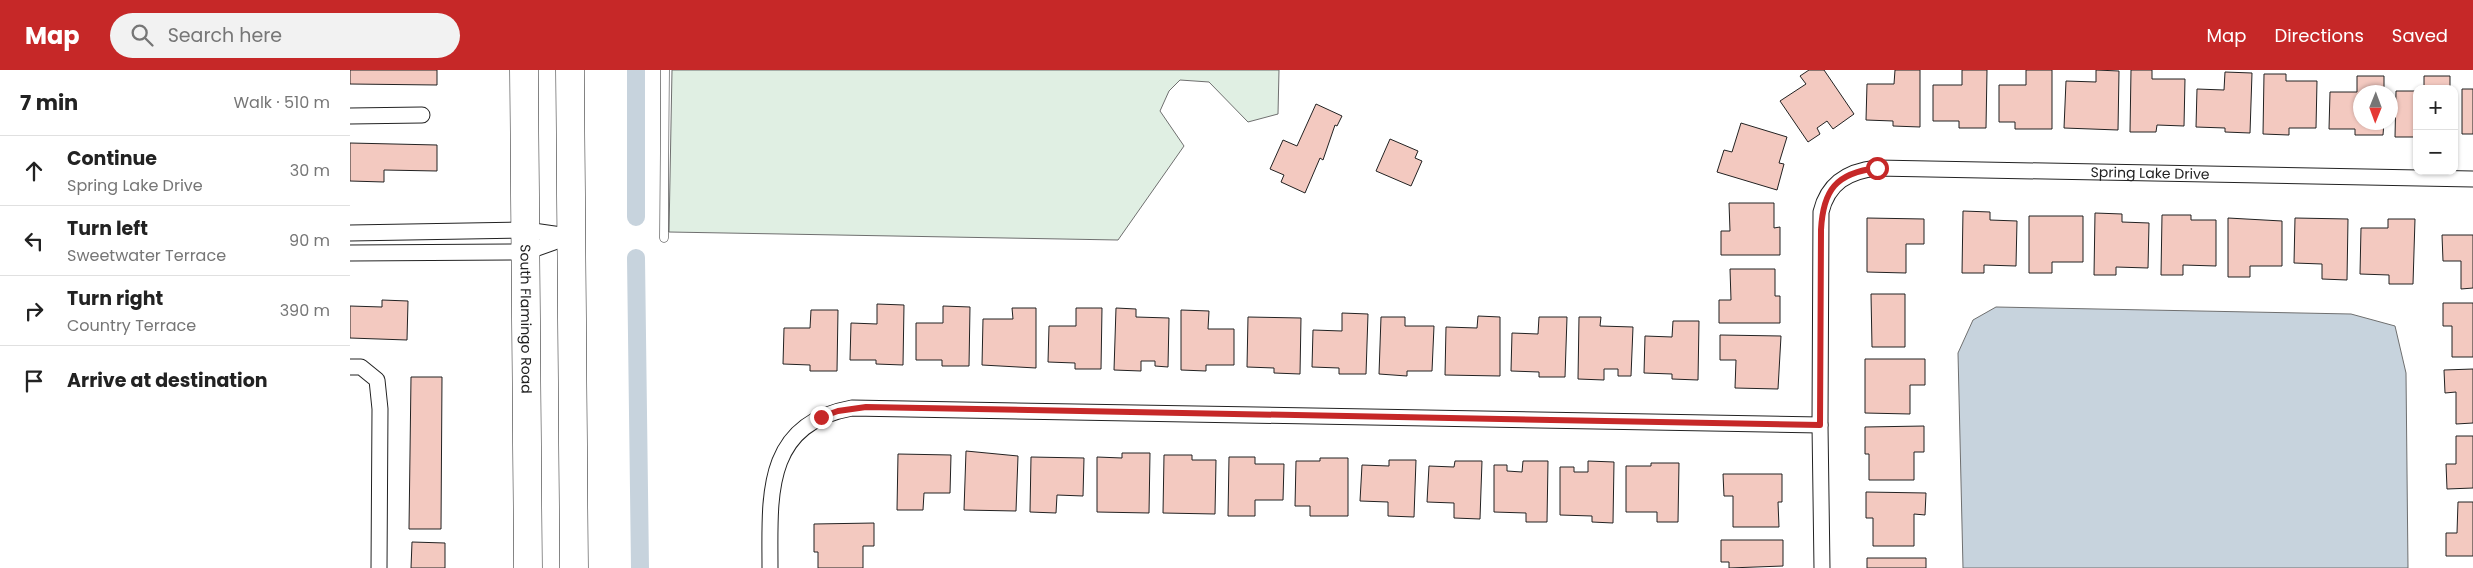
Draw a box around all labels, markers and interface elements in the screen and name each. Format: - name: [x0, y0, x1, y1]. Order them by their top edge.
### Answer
- search box: [110, 13, 460, 58]
- text: Map: [25, 19, 80, 52]
- icon: search: [128, 21, 156, 49]
- text: Search here: [168, 22, 282, 49]
- text: Map: [2207, 23, 2246, 48]
- text: Directions: [2274, 23, 2364, 48]
- text: Saved: [2392, 23, 2448, 48]
- north arrow: [2353, 85, 2398, 130]
- map controls: [2413, 85, 2458, 175]
- button: +: [2413, 85, 2458, 130]
- text: 7 min: [20, 88, 78, 117]
- text: Walk · 510 m: [233, 91, 330, 114]
- button: −: [2413, 130, 2458, 175]
- text: Continue: [67, 145, 157, 172]
- icon: ahead: [20, 157, 48, 185]
- route start: [1866, 157, 1889, 180]
- text: 30 m: [290, 159, 330, 182]
- street label: Spring Lake Drive: [2090, 162, 2210, 184]
- text: Spring Lake Drive: [67, 174, 203, 197]
- text: Turn left: [67, 215, 148, 242]
- icon: left: [20, 227, 48, 255]
- text: 90 m: [289, 229, 330, 252]
- text: Sweetwater Terrace: [67, 244, 226, 267]
- street label: South Flamingo Road: [515, 244, 537, 394]
- text: Turn right: [67, 285, 163, 312]
- icon: right: [20, 297, 48, 325]
- text: 390 m: [280, 299, 330, 322]
- text: Country Terrace: [67, 314, 196, 337]
- icon: arrive: [20, 367, 48, 395]
- text: Arrive at destination: [67, 367, 268, 394]
- route end: [810, 406, 833, 429]

